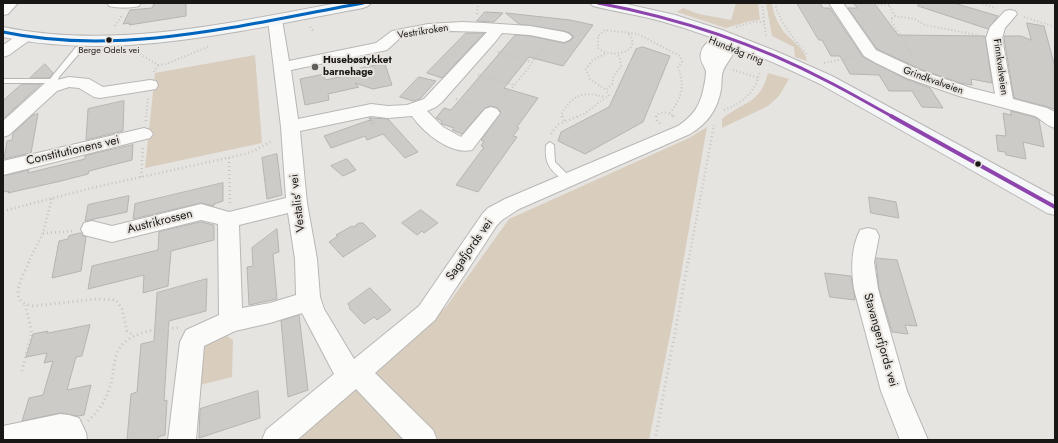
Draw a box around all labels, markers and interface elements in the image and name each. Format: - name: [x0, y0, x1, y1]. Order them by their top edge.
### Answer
- street label: Vestrikroken: [397, 22, 449, 42]
- marker: Berge Odels vei: [104, 35, 114, 45]
- street label: Hundvåg ring: [707, 35, 765, 67]
- street label: Finnkvalveien: [990, 38, 1010, 96]
- place label: Berge Odels vei: [78, 46, 140, 56]
- place label: Husebøstykket barnehage: [323, 55, 392, 78]
- marker: Husebøstykket barnehage: [310, 62, 320, 72]
- street label: Grindkvalveien: [901, 65, 965, 97]
- street label: Constitutionens vei: [25, 133, 121, 169]
- unlabelled marker: [973, 159, 983, 169]
- street label: Vestalis' vei: [287, 173, 309, 233]
- street label: Austrikrossen: [126, 207, 194, 237]
- street label: Sagafjords vei: [444, 216, 496, 284]
- street label: Stavangerfjords vei: [860, 292, 900, 388]

